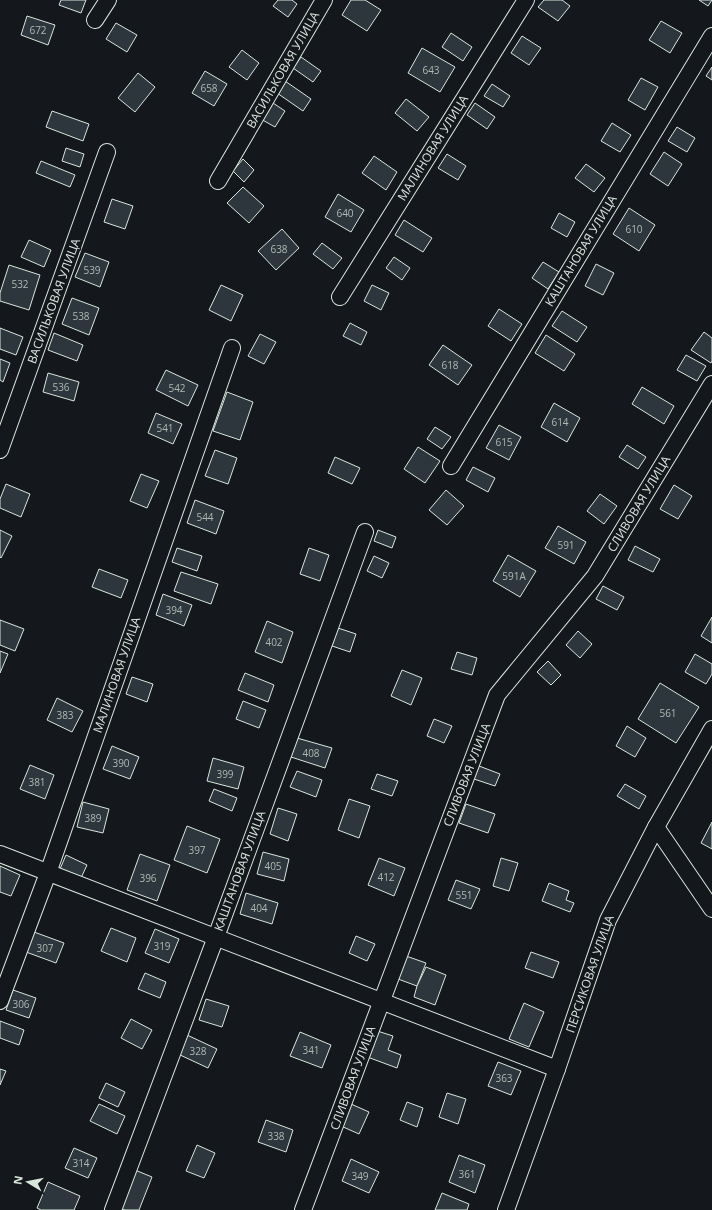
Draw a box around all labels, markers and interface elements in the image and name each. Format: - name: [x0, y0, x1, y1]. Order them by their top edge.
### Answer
- street label: ВАСИЛЬКОВАЯ УЛИЦА: [242, 8, 323, 131]
- house number: 672: [29, 23, 47, 37]
- house number: 643: [422, 63, 440, 77]
- house number: 658: [200, 81, 218, 95]
- street label: МАЛИНОВАЯ УЛИЦА: [393, 91, 472, 204]
- street label: КАШТАНОВАЯ УЛИЦА: [541, 192, 621, 310]
- house number: 640: [336, 206, 354, 220]
- house number: 610: [625, 222, 643, 236]
- street label: ВАСИЛЬКОВАЯ УЛИЦА: [23, 235, 84, 366]
- house number: 638: [270, 242, 288, 256]
- house number: 539: [83, 263, 101, 277]
- house number: 532: [11, 277, 29, 291]
- house number: 538: [72, 309, 90, 323]
- house number: 618: [441, 358, 459, 372]
- house number: 536: [52, 380, 70, 394]
- house number: 542: [168, 381, 186, 395]
- house number: 614: [551, 415, 569, 429]
- house number: 541: [156, 421, 174, 435]
- house number: 615: [495, 435, 513, 449]
- street label: СЛИВОВАЯ УЛИЦА: [603, 452, 674, 555]
- house number: 544: [196, 510, 214, 524]
- house number: 591: [557, 538, 575, 552]
- house number: 591А: [502, 569, 526, 583]
- house number: 394: [165, 603, 183, 617]
- street label: МАЛИНОВАЯ УЛИЦА: [89, 614, 144, 735]
- house number: 402: [265, 635, 283, 649]
- house number: 561: [659, 706, 677, 720]
- house number: 383: [56, 708, 74, 722]
- street label: СЛИВОВАЯ УЛИЦА: [439, 720, 494, 829]
- house number: 408: [302, 746, 320, 760]
- house number: 390: [112, 756, 130, 770]
- house number: 399: [216, 767, 234, 781]
- house number: 381: [28, 775, 46, 789]
- street label: КАШТАНОВАЯ УЛИЦА: [210, 808, 269, 933]
- house number: 389: [84, 811, 102, 825]
- house number: 397: [188, 843, 206, 857]
- house number: 405: [264, 859, 282, 873]
- house number: 412: [377, 870, 395, 884]
- house number: 396: [139, 871, 157, 885]
- house number: 551: [455, 888, 473, 902]
- house number: 404: [250, 901, 268, 915]
- street label: ПЕРСИКОВАЯ УЛИЦА: [561, 912, 618, 1035]
- house number: 319: [153, 939, 171, 953]
- house number: 307: [36, 941, 54, 955]
- house number: 306: [12, 997, 30, 1011]
- street label: СЛИВОВАЯ УЛИЦА: [326, 1023, 379, 1132]
- house number: 341: [302, 1043, 320, 1057]
- house number: 328: [189, 1044, 207, 1058]
- house number: 363: [495, 1071, 513, 1085]
- house number: 338: [267, 1129, 285, 1143]
- house number: 314: [72, 1156, 90, 1170]
- north arrow: [8, 1162, 48, 1202]
- house number: 361: [458, 1167, 476, 1181]
- house number: 349: [351, 1169, 369, 1183]
- text: N: [9, 1174, 26, 1186]

